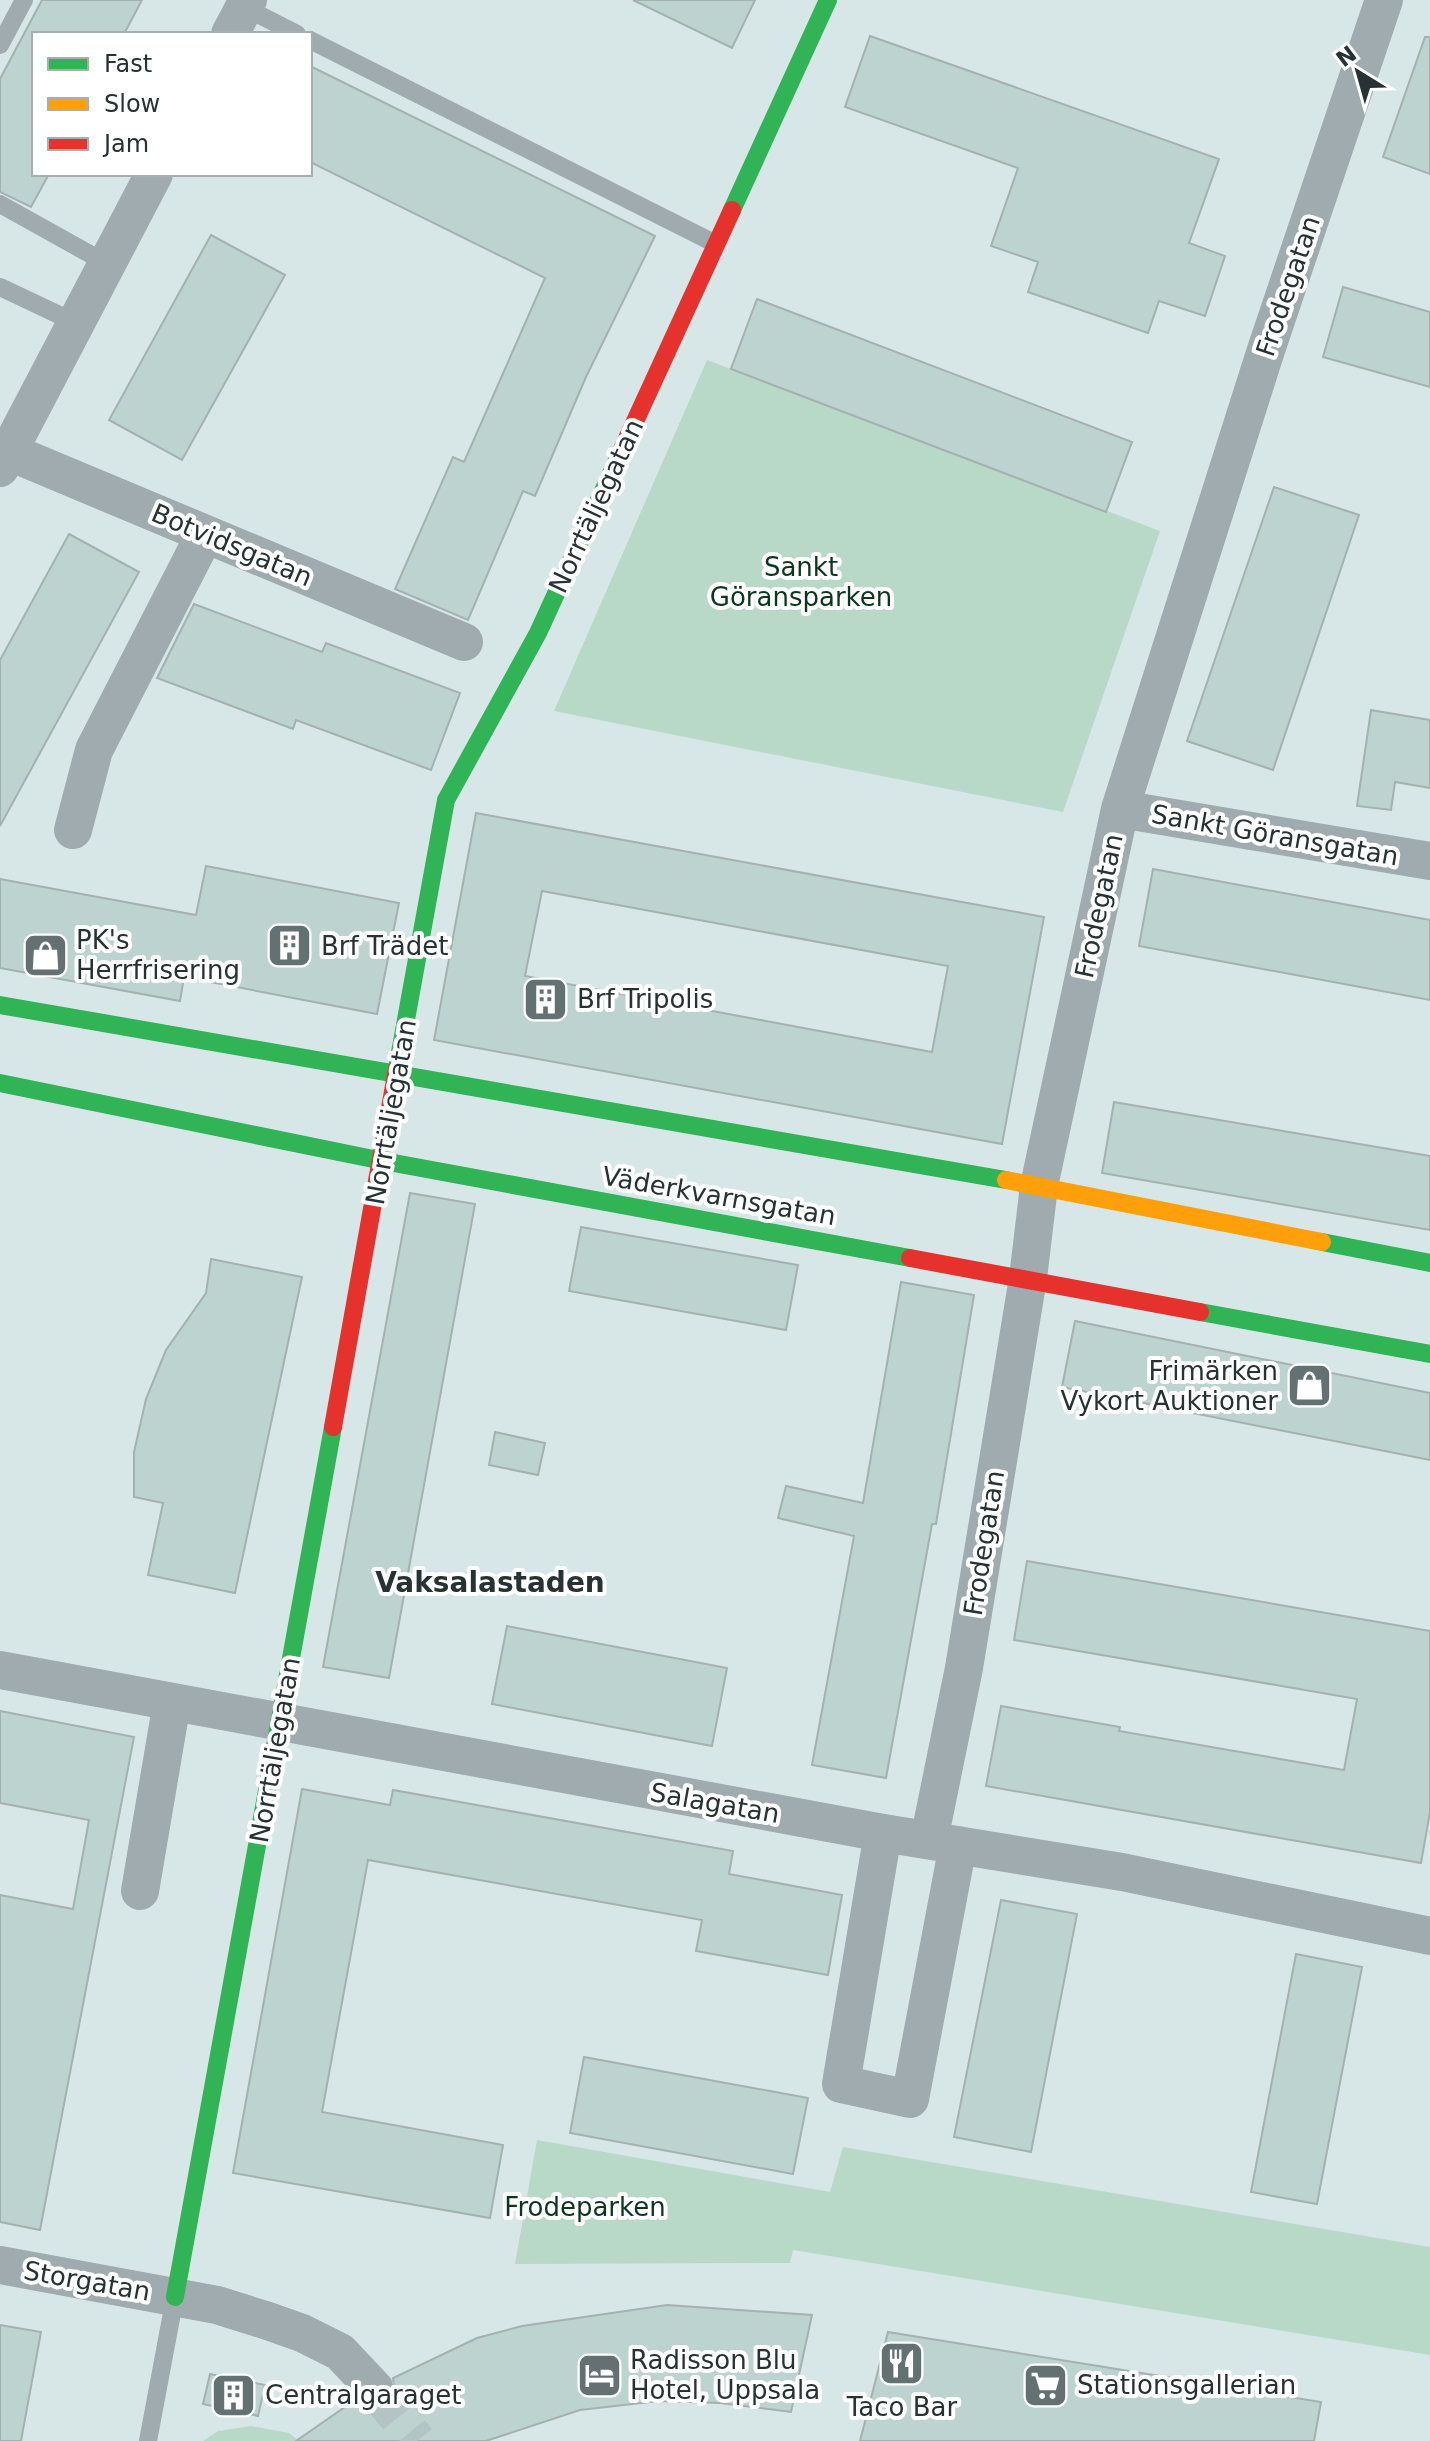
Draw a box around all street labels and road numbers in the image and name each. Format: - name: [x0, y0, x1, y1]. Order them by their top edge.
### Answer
- street label: Frodegatan: [1250, 212, 1326, 360]
- street label: Norrtäljegatan: [543, 415, 649, 597]
- street label: Botvidsgatan: [147, 498, 317, 592]
- street label: Sankt Göransgatan: [1149, 799, 1401, 871]
- street label: Frodegatan: [1069, 831, 1129, 981]
- street label: Norrtäljegatan: [360, 1017, 422, 1207]
- street label: Väderkvarnsgatan: [600, 1161, 838, 1231]
- street label: Frodegatan: [958, 1468, 1010, 1618]
- street label: Norrtäljegatan: [244, 1655, 306, 1845]
- street label: Salagatan: [648, 1777, 782, 1829]
- street label: Storgatan: [21, 2255, 153, 2307]

